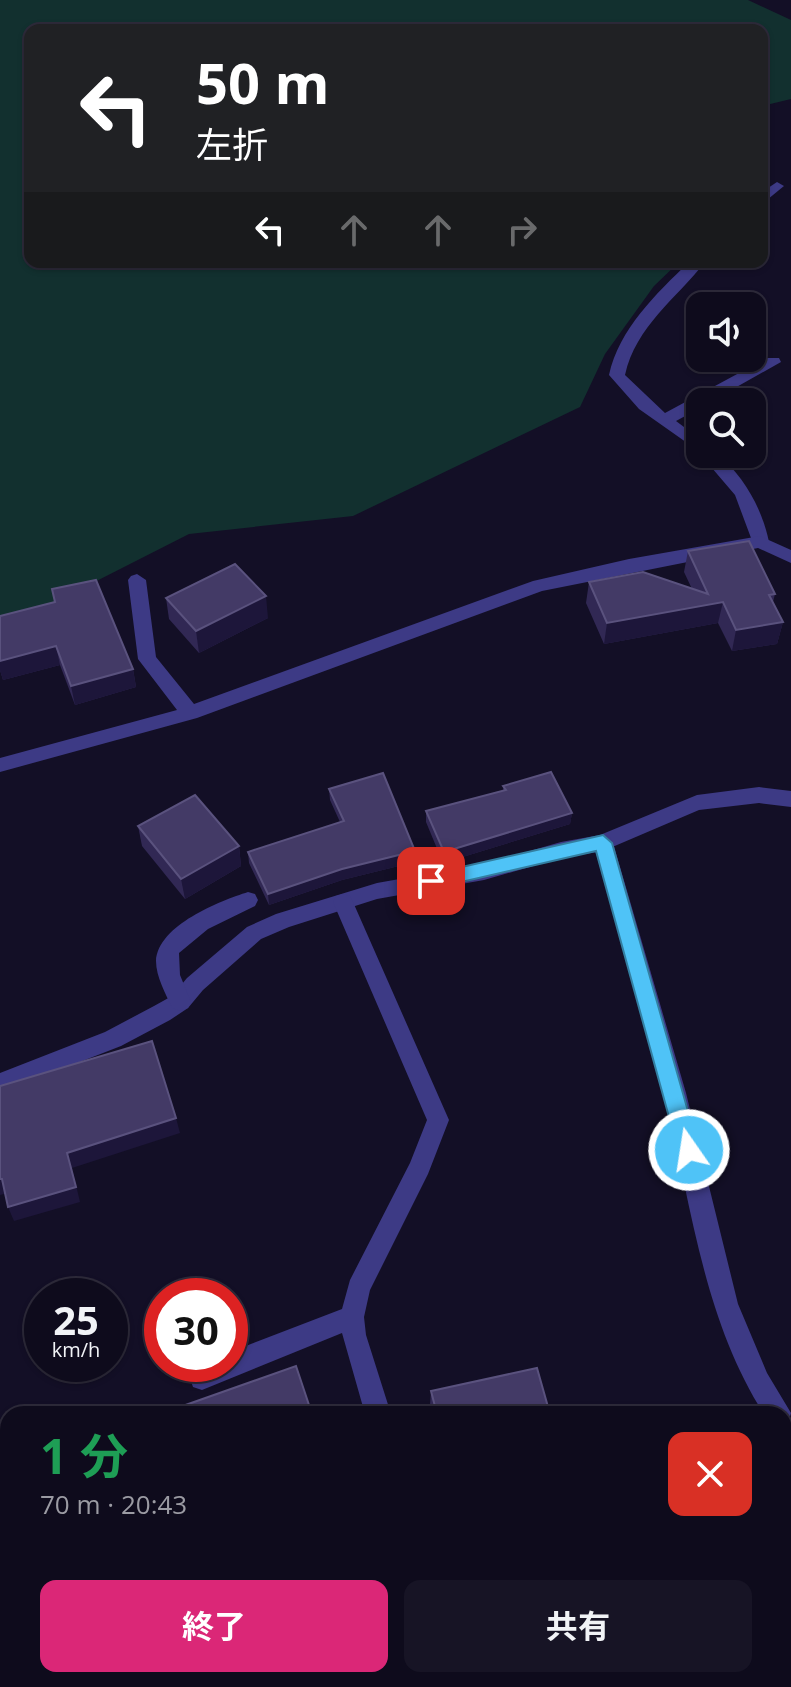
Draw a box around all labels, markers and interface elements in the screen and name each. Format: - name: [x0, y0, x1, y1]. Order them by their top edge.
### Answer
- text: 50 m: [196, 44, 330, 120]
- icon: left: [64, 56, 168, 160]
- text: 左折: [196, 120, 268, 169]
- icon: left: [248, 208, 292, 252]
- icon: ahead: [332, 208, 376, 252]
- icon: ahead: [416, 208, 460, 252]
- icon: right: [500, 208, 544, 252]
- map controls: [686, 292, 766, 468]
- button: sound: [686, 292, 766, 372]
- button: search: [686, 388, 766, 468]
- pin: [397, 847, 465, 915]
- icon: arrive: [409, 859, 453, 903]
- position arrow: [647, 1108, 731, 1192]
- speed limit sign: 30: [144, 1278, 248, 1382]
- text: 25: [53, 1292, 99, 1347]
- text: km/h: [52, 1336, 100, 1363]
- text: 1 分: [40, 1423, 128, 1488]
- button: close: [668, 1432, 752, 1516]
- text: 70 m · 20:43: [40, 1486, 187, 1522]
- button: 終了: [40, 1580, 388, 1672]
- button: 共有: [404, 1580, 752, 1672]

